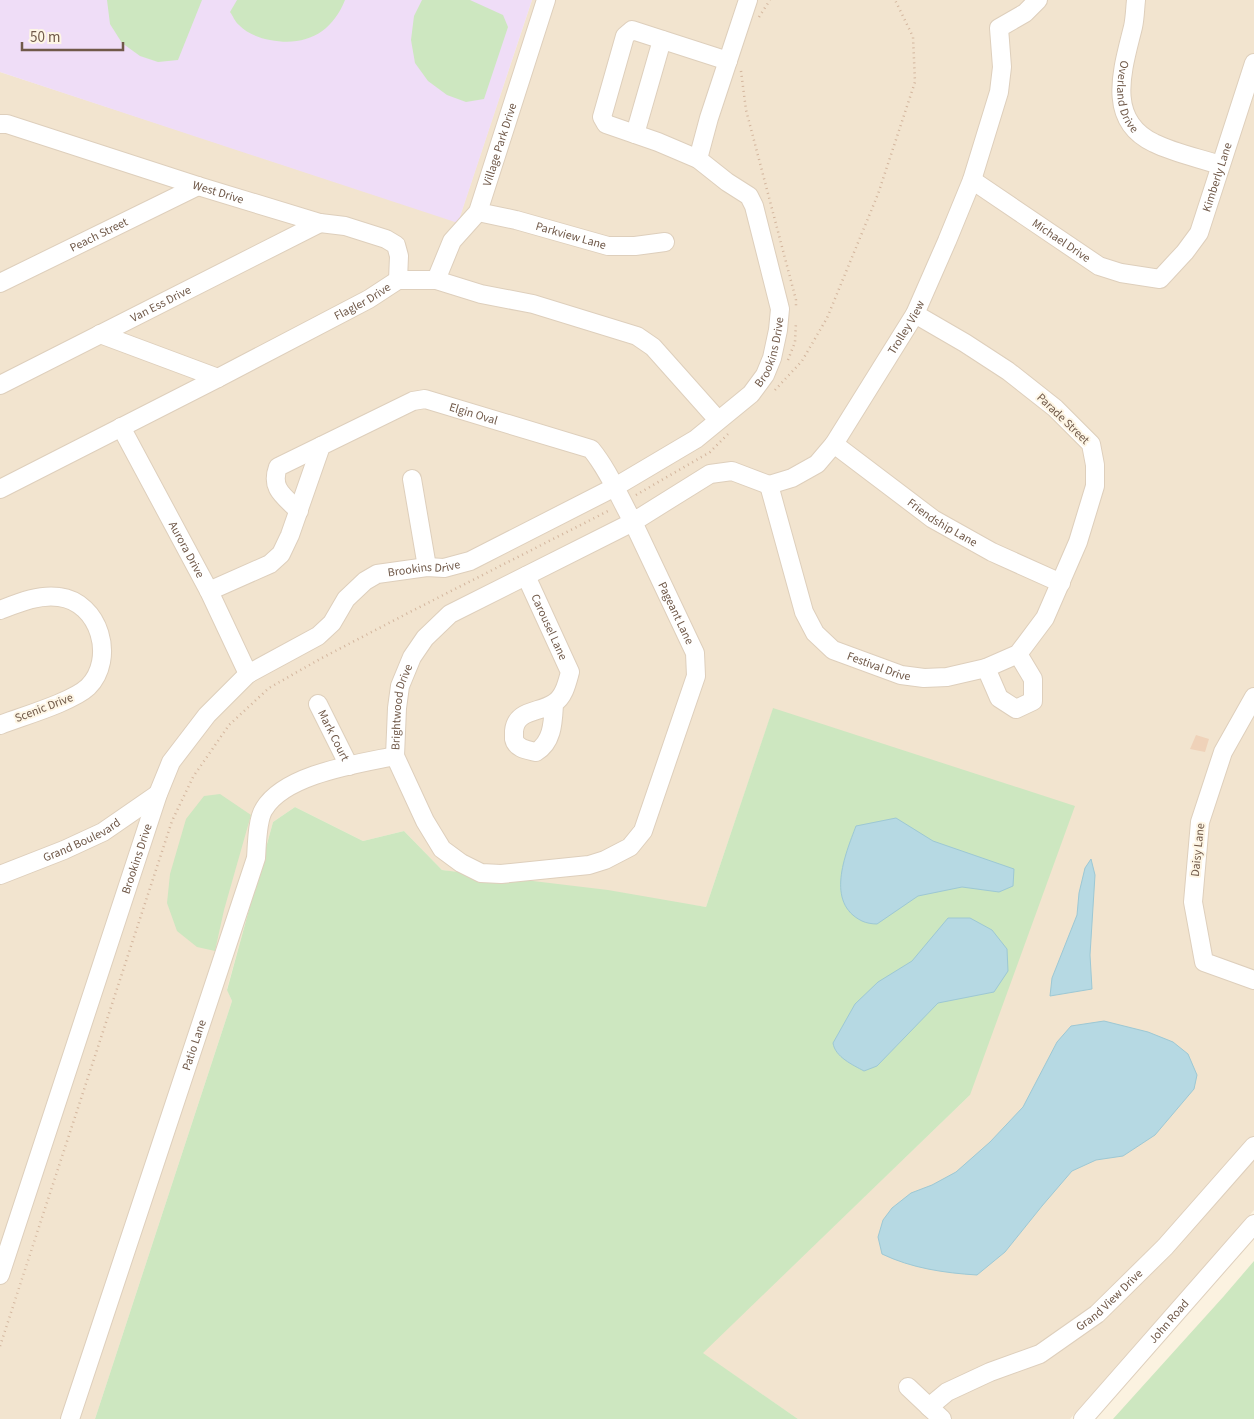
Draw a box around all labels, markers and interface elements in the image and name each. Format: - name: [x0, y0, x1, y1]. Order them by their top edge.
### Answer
- scale bar: [22, 20, 124, 52]
- text: 50 m: [30, 27, 60, 48]
- street label: Overland Drive: [1113, 59, 1143, 137]
- street label: Village Park Drive: [478, 101, 521, 188]
- street label: Kimberly Lane: [1198, 140, 1236, 214]
- street label: West Drive: [190, 176, 246, 208]
- street label: Peach Street: [67, 213, 131, 256]
- street label: Michael Drive: [1029, 215, 1094, 266]
- street label: Parkview Lane: [534, 218, 608, 254]
- street label: Flagler Drive: [331, 279, 394, 324]
- street label: Van Ess Drive: [127, 281, 194, 326]
- street label: Trolley View: [883, 297, 929, 358]
- street label: Brookins Drive: [750, 316, 788, 391]
- street label: Parade Street: [1033, 389, 1093, 449]
- street label: Elgin Oval: [447, 398, 500, 429]
- street label: Friendship Lane: [904, 494, 981, 551]
- street label: Aurora Drive: [165, 518, 209, 581]
- street label: Brookins Drive: [387, 556, 462, 581]
- street label: Pageant Lane: [654, 579, 698, 647]
- street label: Carousel Lane: [527, 591, 572, 663]
- street label: Festival Drive: [845, 647, 912, 685]
- street label: Brightwood Drive: [387, 661, 417, 750]
- street label: Scenic Drive: [12, 689, 76, 727]
- street label: Mark Court: [314, 707, 354, 764]
- street label: Grand Boulevard: [41, 814, 124, 866]
- street label: Brookins Drive: [117, 821, 156, 896]
- street label: Daisy Lane: [1187, 822, 1209, 878]
- street label: Patio Lane: [178, 1017, 210, 1073]
- street label: Grand View Drive: [1072, 1265, 1146, 1335]
- street label: John Road: [1145, 1296, 1193, 1347]

